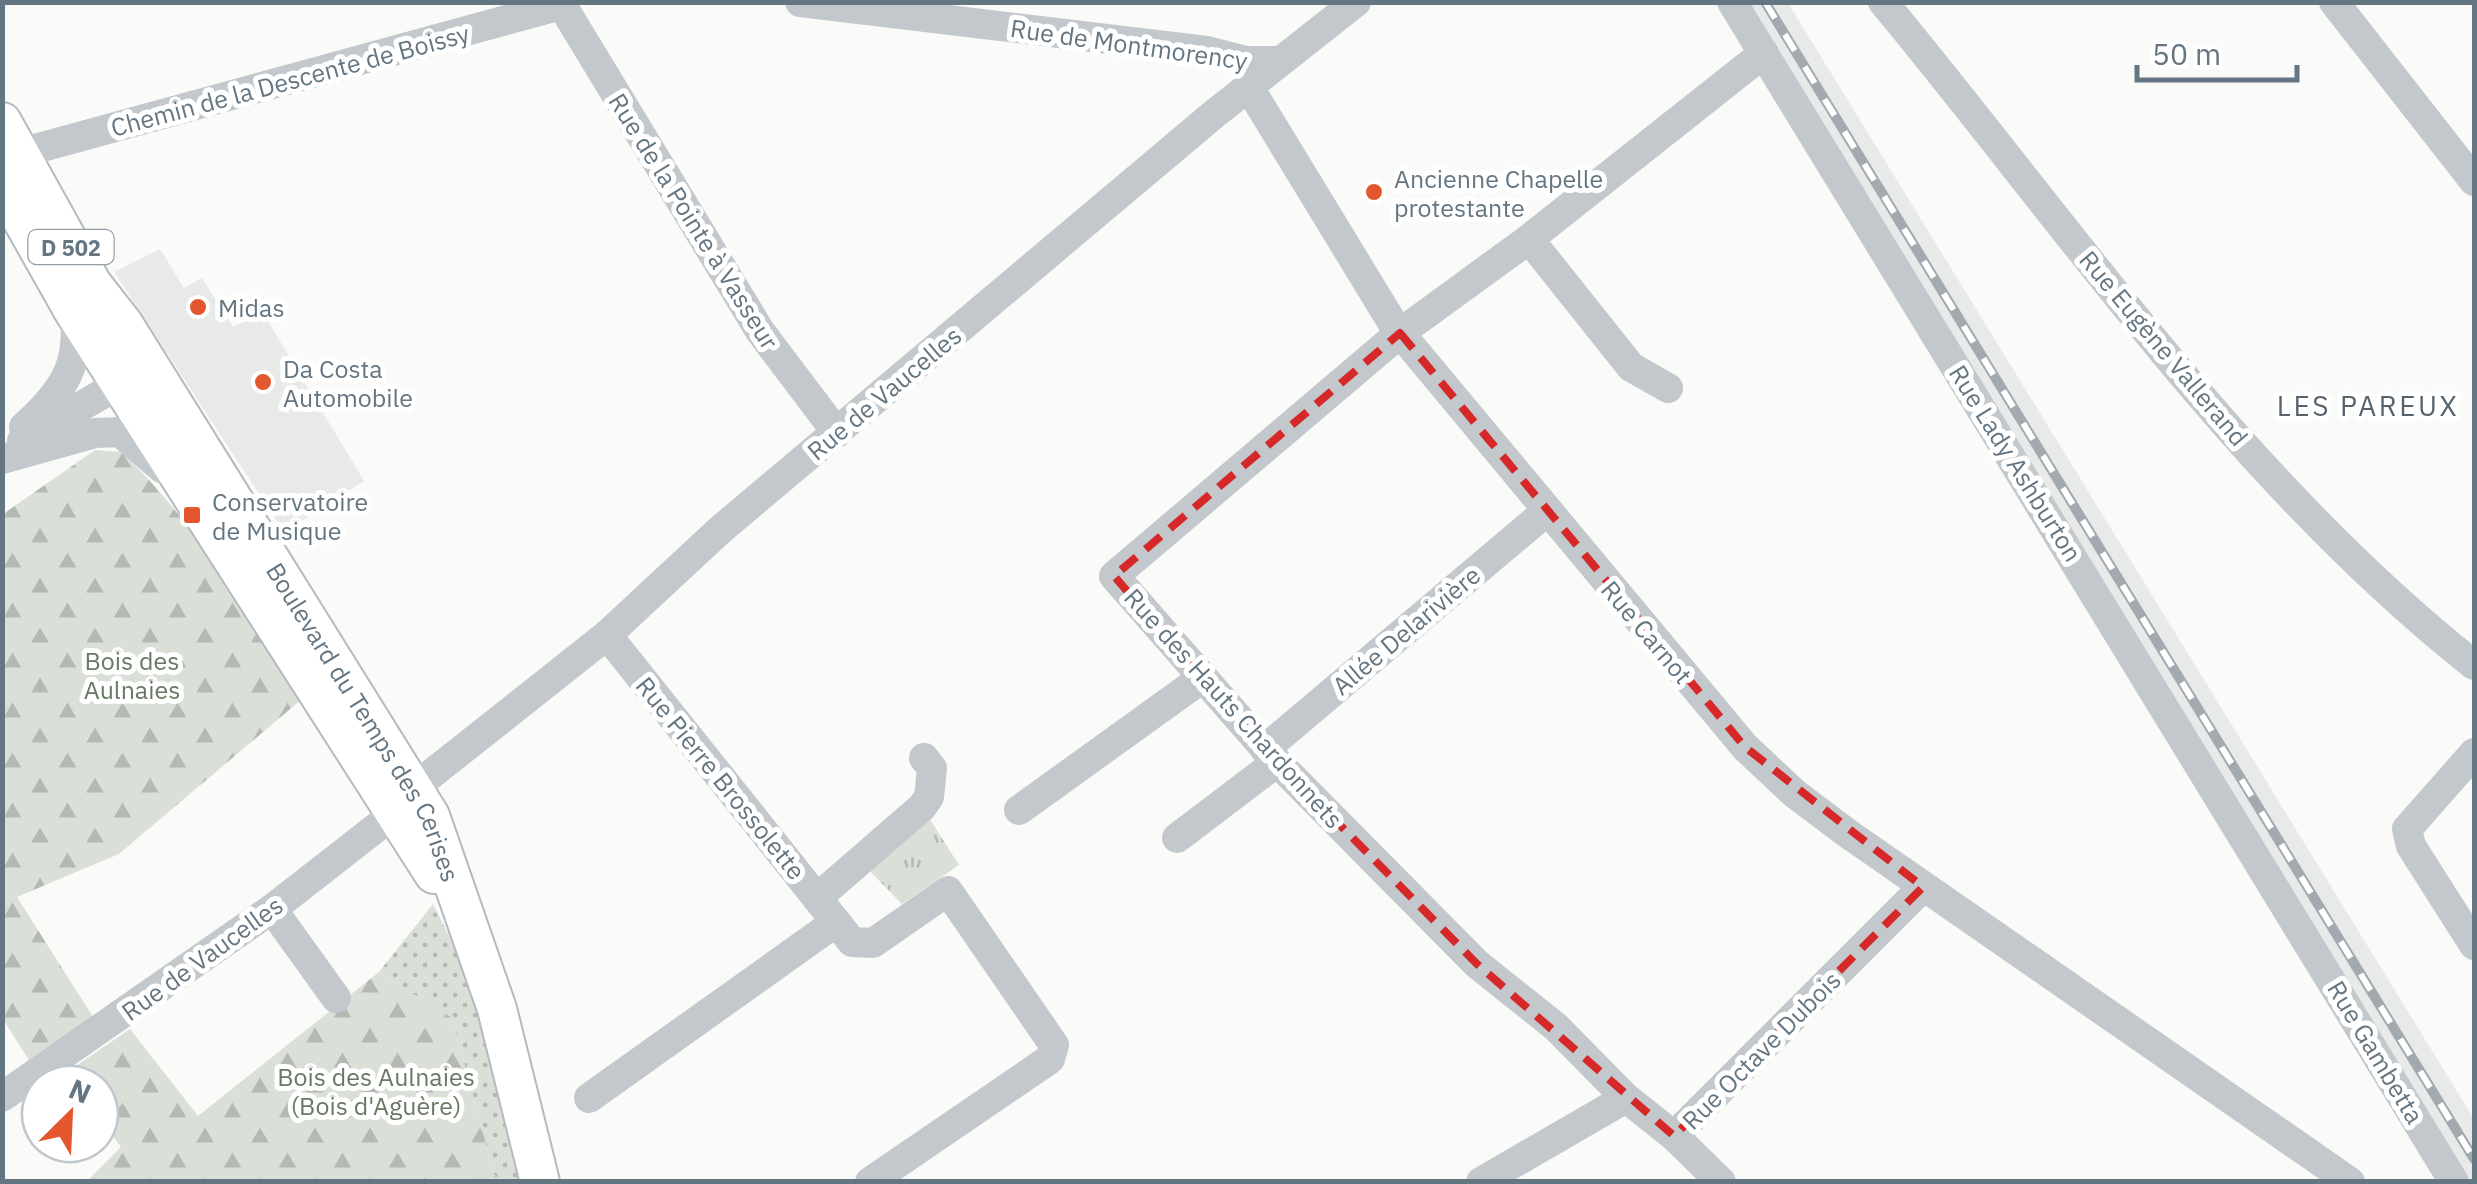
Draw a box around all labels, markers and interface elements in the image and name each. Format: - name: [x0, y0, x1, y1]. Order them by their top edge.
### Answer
- street label: Rue de Montmorency: [1008, 11, 1250, 77]
- street label: Chemin de la Descente de Boissy: [107, 16, 473, 144]
- scale bar: [2137, 20, 2297, 82]
- text: 50 m: [2152, 34, 2221, 73]
- street label: Rue de la Pointe à Vasseur: [602, 87, 786, 355]
- place label: Ancienne Chapelle protestante: [1394, 162, 1603, 224]
- marker: Ancienne Chapelle protestante: [1363, 181, 1385, 203]
- road number: D 502: [28, 230, 114, 264]
- street label: Rue Eugène Vallerand: [2073, 243, 2255, 453]
- place label: Midas: [218, 291, 285, 324]
- marker: Midas: [187, 296, 209, 318]
- street label: Rue de Vaucelles: [800, 319, 968, 467]
- place label: Da Costa Automobile: [283, 352, 413, 414]
- street label: Rue Lady Ashburton: [1942, 359, 2090, 567]
- marker: Da Costa Automobile: [252, 371, 274, 393]
- district label: LES PAREUX: [2277, 387, 2459, 424]
- place label: Conservatoire de Musique: [212, 485, 368, 547]
- marker: Conservatoire de Musique: [181, 504, 203, 526]
- street label: Boulevard du Temps des Cerises: [259, 556, 468, 886]
- street label: Allée Delarivière: [1325, 558, 1487, 702]
- street label: Rue Carnot: [1594, 574, 1700, 690]
- street label: Rue des Hauts Chardonnets: [1117, 581, 1351, 835]
- park label: Bois des Aulnaies: [84, 644, 180, 706]
- street label: Rue Pierre Brossolette: [629, 670, 813, 886]
- street label: Rue de Vaucelles: [115, 888, 289, 1028]
- street label: Rue Octave Dubois: [1675, 964, 1847, 1136]
- street label: Rue Gambetta: [2320, 974, 2432, 1130]
- park label: Bois des Aulnaies (Bois d'Aguère): [277, 1060, 475, 1122]
- north arrow: [20, 1064, 120, 1164]
- text: N: [64, 1070, 97, 1112]

